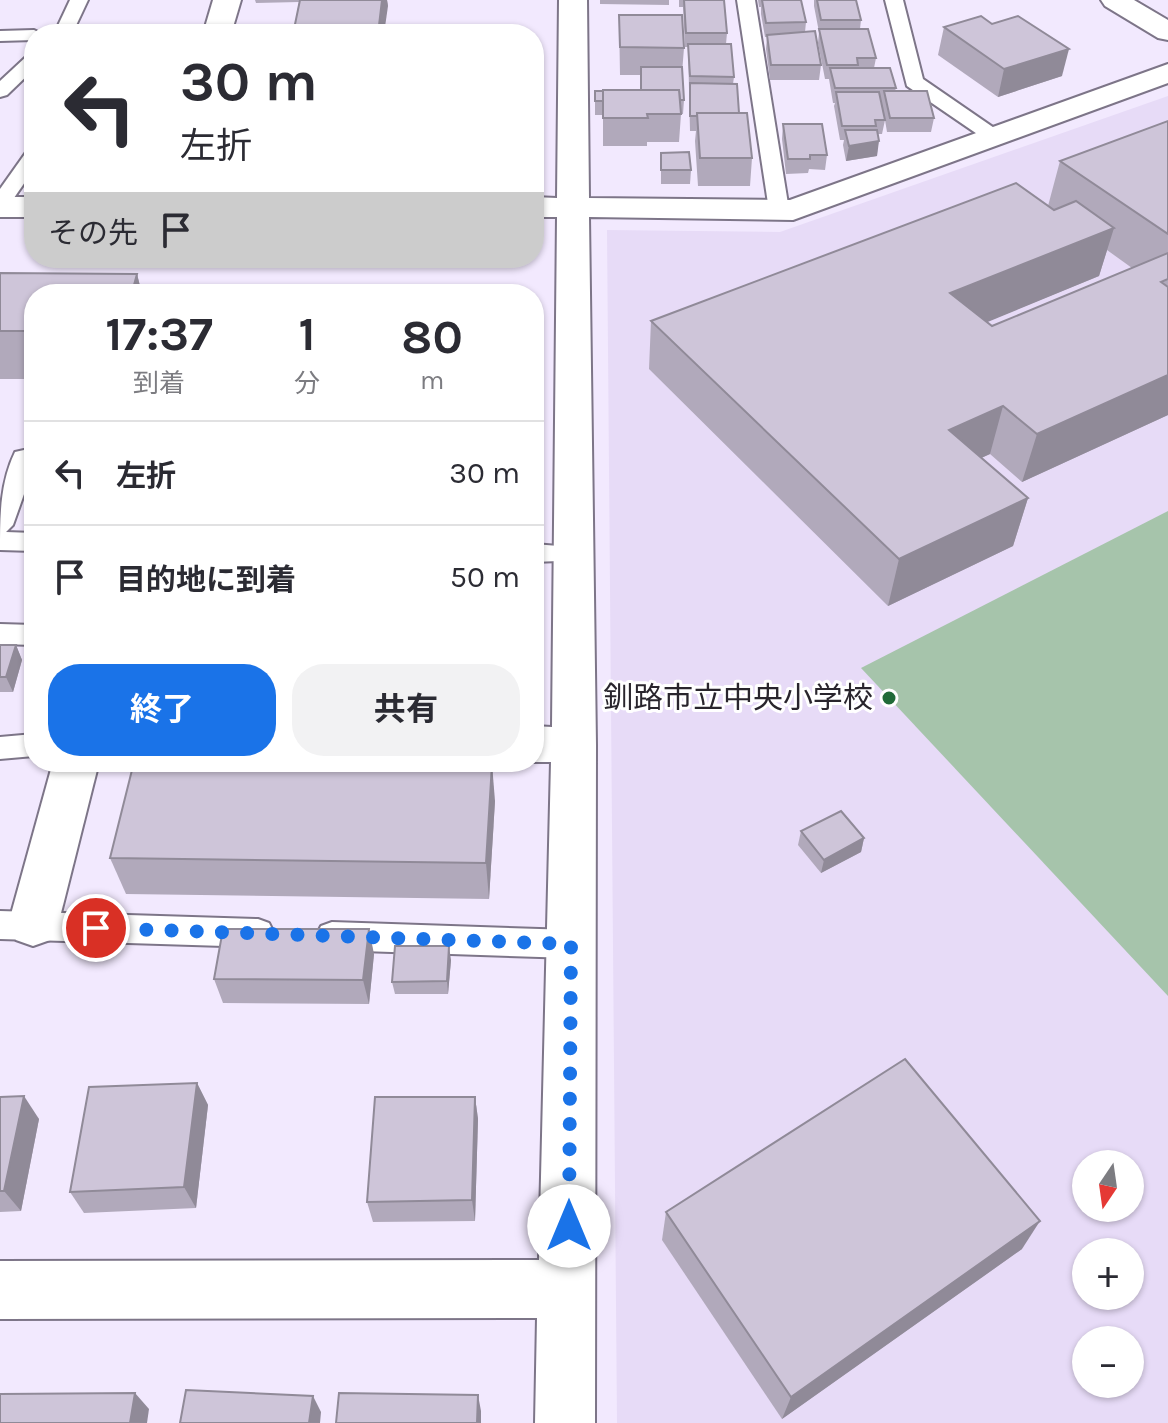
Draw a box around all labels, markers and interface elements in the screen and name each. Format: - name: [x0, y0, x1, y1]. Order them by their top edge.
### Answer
- text: 30 m: [180, 49, 318, 114]
- icon: left: [48, 56, 152, 160]
- text: 左折: [180, 125, 252, 167]
- icon: arrive: [154, 208, 198, 252]
- text: その先: [48, 215, 138, 251]
- text: 17:37: [105, 306, 213, 362]
- text: 1: [299, 306, 316, 362]
- text: 80: [401, 309, 463, 365]
- text: m: [420, 365, 444, 396]
- text: 到着: [133, 368, 185, 399]
- text: 分: [294, 368, 320, 399]
- icon: left: [48, 451, 92, 495]
- text: 30 m: [449, 455, 520, 491]
- text: 左折: [116, 458, 176, 494]
- icon: arrive: [48, 555, 92, 599]
- text: 50 m: [450, 559, 520, 595]
- text: 目的地に到着: [116, 562, 296, 598]
- button: 終了: [48, 664, 276, 756]
- button: 共有: [292, 664, 520, 756]
- place label: 釧路市立中央小学校: [603, 680, 873, 716]
- marker: 釧路市立中央小学校: [880, 689, 898, 707]
- pin: [62, 894, 130, 962]
- icon: arrive: [74, 906, 118, 950]
- north arrow: [1072, 1150, 1144, 1222]
- map controls: [1072, 1150, 1144, 1398]
- position arrow: [527, 1184, 611, 1268]
- button: +: [1072, 1238, 1144, 1310]
- button: −: [1072, 1326, 1144, 1398]

